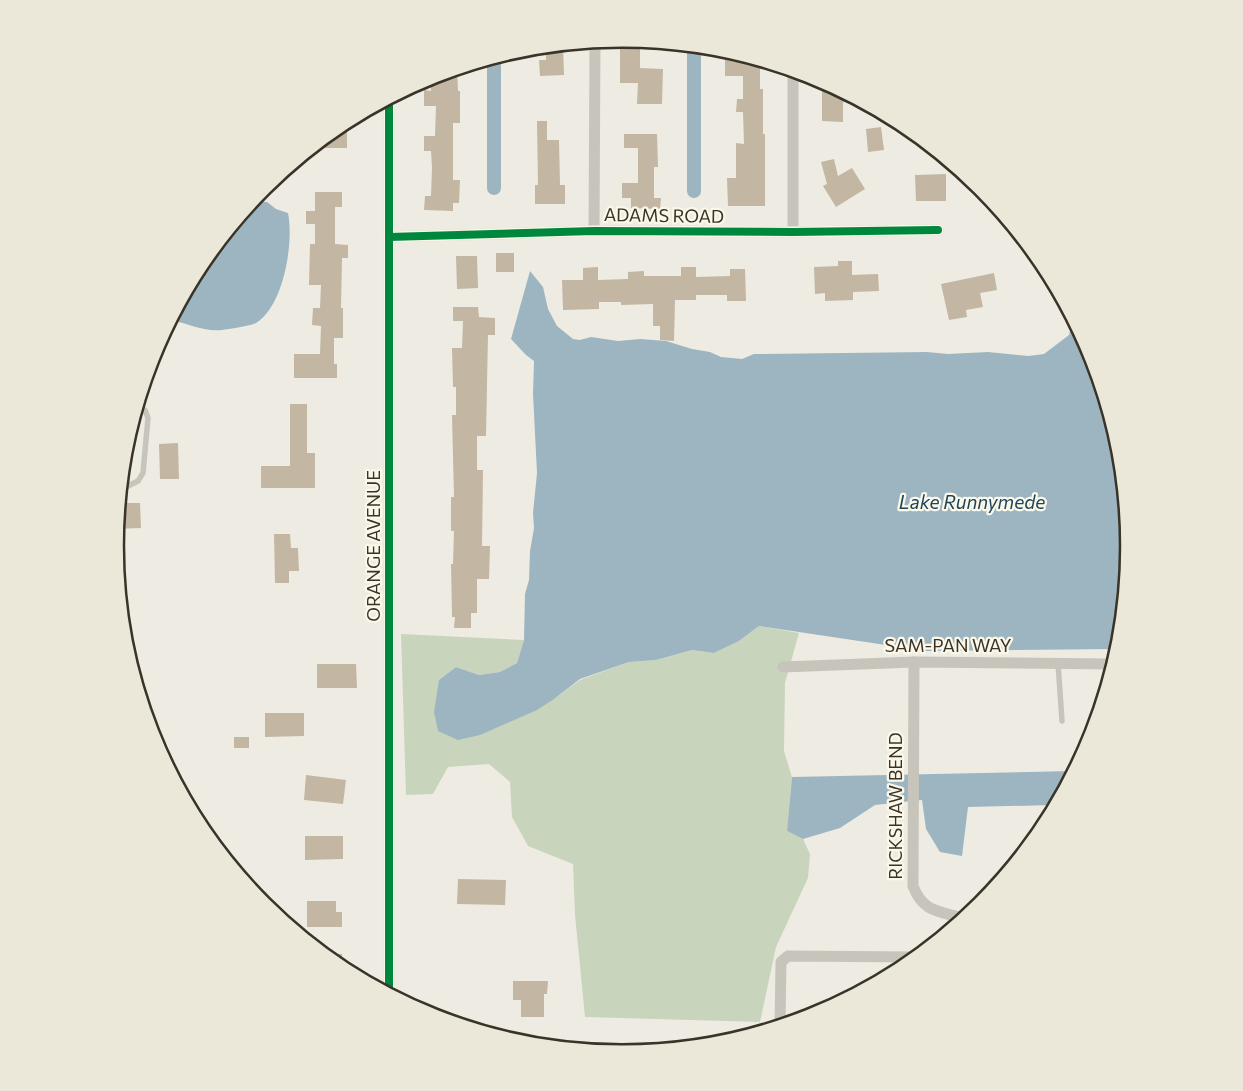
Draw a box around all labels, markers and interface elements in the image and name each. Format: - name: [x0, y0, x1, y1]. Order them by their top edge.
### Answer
- street label: ADAMS ROAD: [604, 203, 724, 227]
- street label: ORANGE AVENUE: [362, 470, 384, 622]
- water label: Lake Runnymede: [899, 490, 1045, 513]
- street label: SAM-PAN WAY: [884, 634, 1012, 656]
- street label: RICKSHAW BEND: [884, 732, 906, 880]

